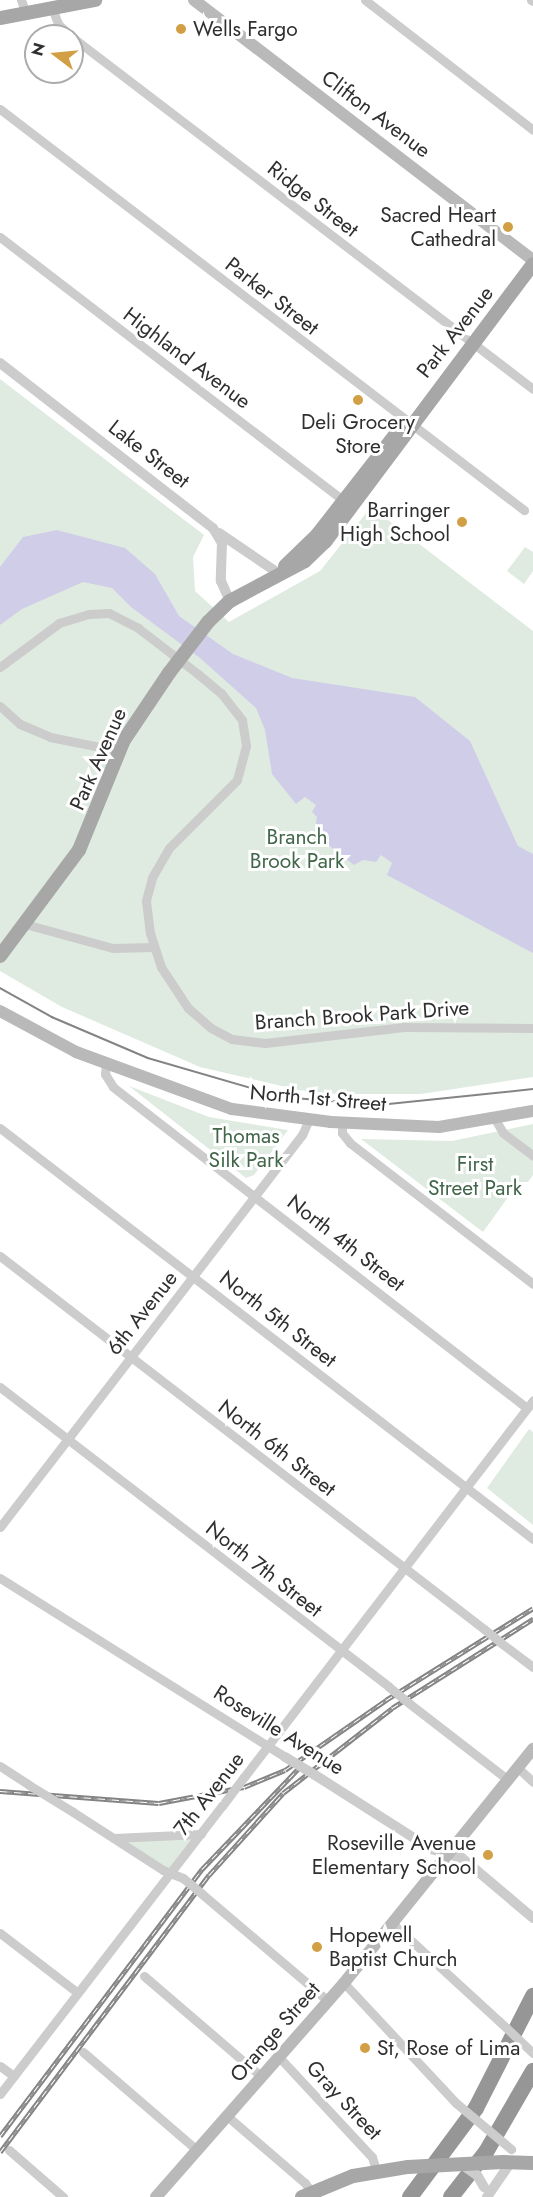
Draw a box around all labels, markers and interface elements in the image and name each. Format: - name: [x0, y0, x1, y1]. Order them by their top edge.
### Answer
- place label: Wells Fargo: [193, 16, 298, 42]
- marker: Wells Fargo: [174, 22, 188, 36]
- north arrow: [24, 24, 84, 84]
- text: N: [25, 40, 51, 59]
- street label: Clifton Avenue: [317, 65, 435, 163]
- street label: Ridge Street: [263, 156, 363, 242]
- place label: Sacred Heart Cathedral: [380, 202, 496, 252]
- marker: Sacred Heart Cathedral: [501, 220, 515, 234]
- street label: Parker Street: [220, 252, 324, 340]
- street label: Park Avenue: [411, 281, 499, 383]
- street label: Highland Avenue: [118, 302, 256, 414]
- marker: Deli Grocery Store: [351, 393, 365, 407]
- place label: Deli Grocery Store: [301, 409, 415, 459]
- street label: Lake Street: [104, 415, 194, 493]
- place label: Barringer High School: [340, 497, 450, 547]
- marker: Barringer High School: [455, 515, 469, 529]
- street label: Park Avenue: [64, 704, 132, 814]
- park label: Branch Brook Park: [250, 824, 344, 874]
- street label: Branch Brook Park Drive: [254, 995, 470, 1035]
- street label: North 1st Street: [249, 1079, 387, 1117]
- park label: Thomas Silk Park: [209, 1123, 283, 1173]
- park label: First Street Park: [428, 1151, 522, 1201]
- street label: North 4th Street: [282, 1189, 410, 1297]
- street label: North 5th Street: [214, 1265, 342, 1373]
- street label: 6th Avenue: [101, 1266, 183, 1360]
- street label: North 6th Street: [213, 1394, 341, 1502]
- street label: North 7th Street: [201, 1516, 327, 1622]
- street label: Roseville Avenue: [209, 1680, 349, 1780]
- street label: 7th Avenue: [169, 1747, 249, 1841]
- place label: Roseville Avenue Elementary School: [312, 1830, 476, 1880]
- marker: Roseville Avenue Elementary School: [481, 1848, 495, 1862]
- place label: Hopewell Baptist Church: [329, 1922, 457, 1972]
- marker: Hopewell Baptist Church: [310, 1940, 324, 1954]
- street label: Orange Street: [225, 1977, 325, 2087]
- place label: St, Rose of Lima: [377, 2035, 520, 2061]
- marker: St, Rose of Lima: [358, 2041, 372, 2055]
- street label: Gray Street: [301, 2055, 387, 2145]

